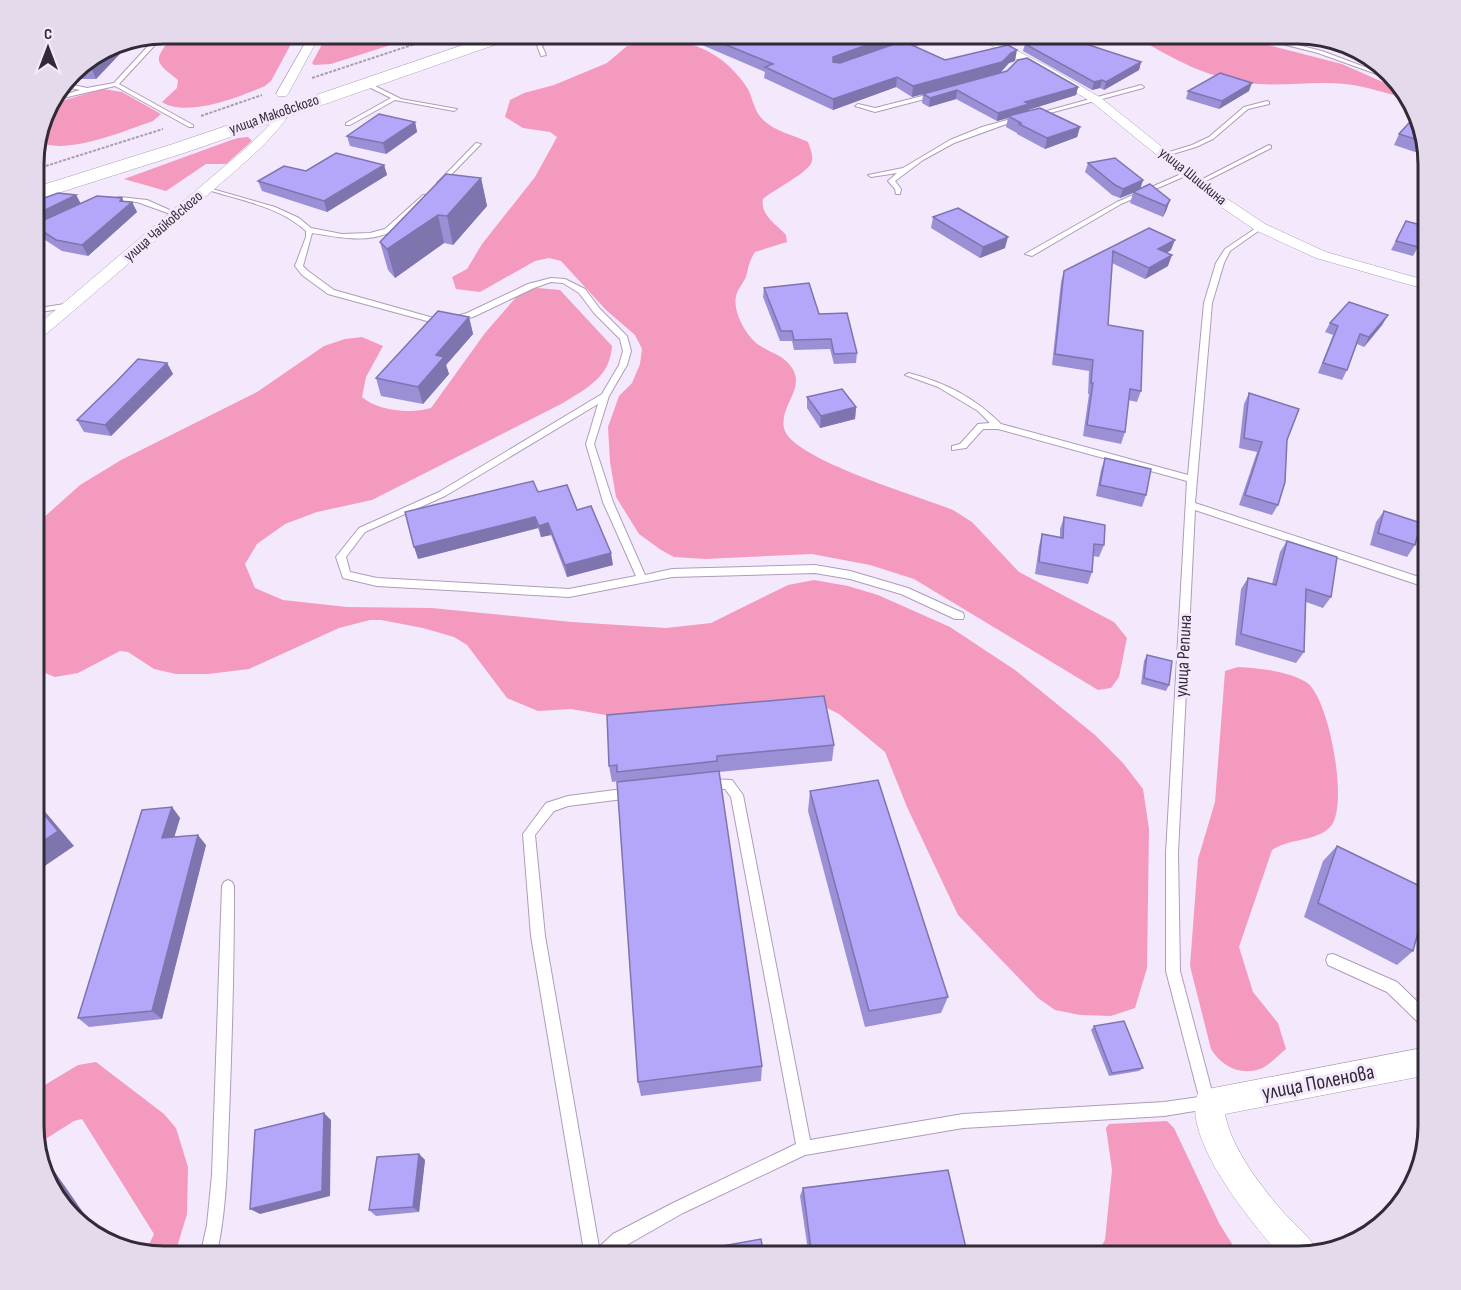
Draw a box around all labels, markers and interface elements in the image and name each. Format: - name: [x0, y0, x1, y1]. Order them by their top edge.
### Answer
- north arrow: [18, 18, 78, 78]
- text: С: [44, 25, 52, 44]
- street label: улица Маковского: [227, 90, 322, 139]
- street label: улица Шишкина: [1155, 143, 1231, 210]
- street label: улица Чайковского: [120, 187, 207, 266]
- street label: улица Репина: [1171, 614, 1196, 698]
- street label: улица Поленова: [1260, 1059, 1376, 1106]

